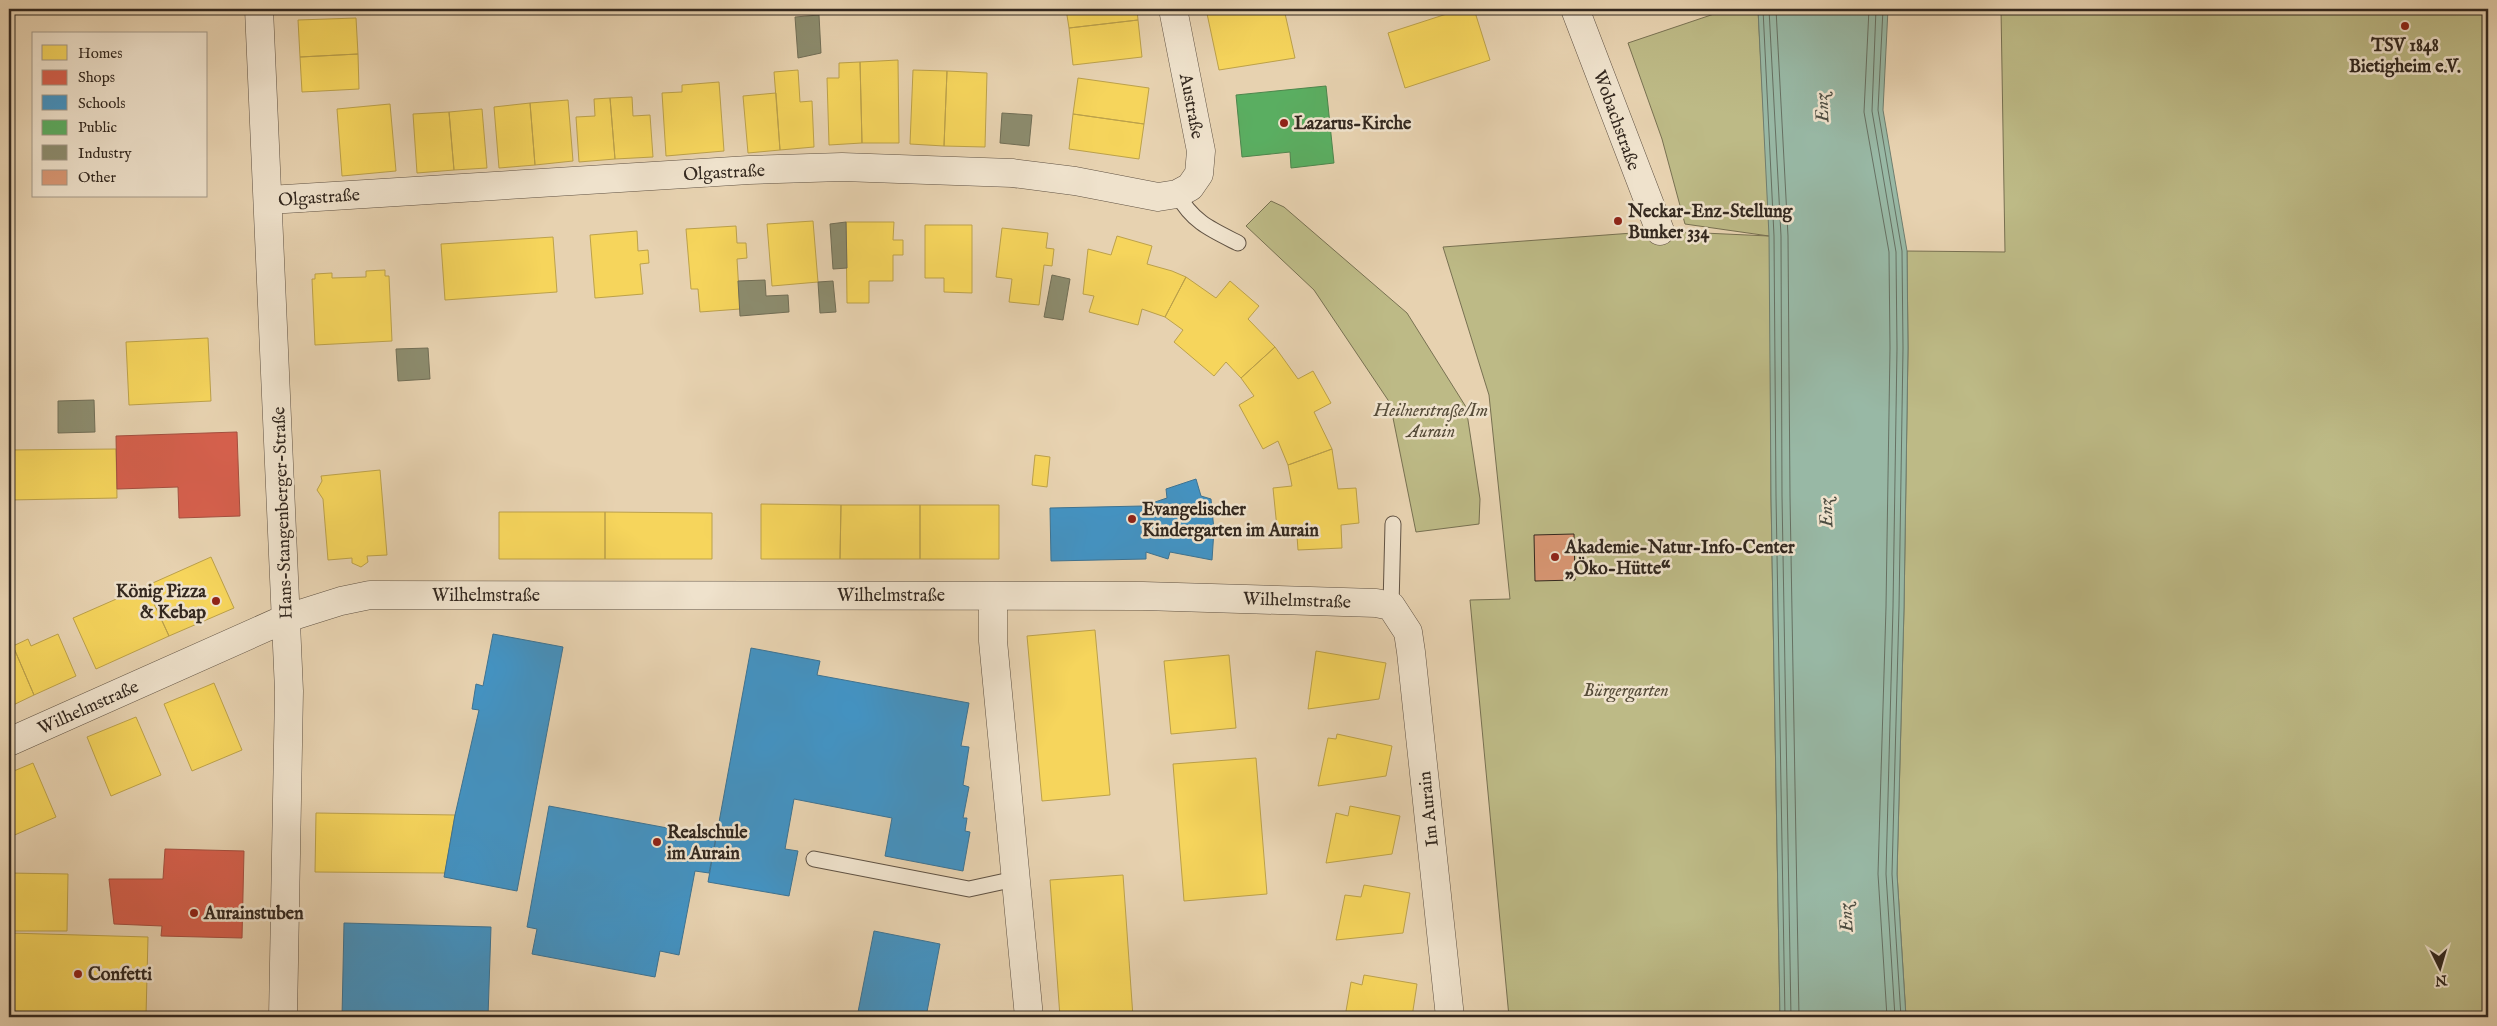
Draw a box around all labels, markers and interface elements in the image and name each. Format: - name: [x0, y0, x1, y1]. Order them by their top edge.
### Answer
- marker: TSV 1848 Bietigheim e.V.: [2399, 20, 2411, 32]
- legend: [32, 32, 208, 198]
- place label: TSV 1848 Bietigheim e.V.: [2349, 35, 2461, 79]
- text: Homes: [78, 44, 122, 63]
- street label: Wobachstraße: [1587, 67, 1644, 174]
- text: Shops: [78, 68, 115, 87]
- street label: Austraße: [1173, 71, 1208, 141]
- water label: Enz: [1810, 91, 1836, 124]
- text: Schools: [78, 94, 126, 113]
- place label: Lazarus-Kirche: [1294, 113, 1412, 136]
- marker: Lazarus-Kirche: [1278, 117, 1290, 129]
- text: Public: [78, 118, 117, 137]
- text: Industry: [78, 144, 132, 163]
- street label: Olgastraße: [683, 160, 766, 187]
- text: Other: [78, 168, 116, 187]
- street label: Olgastraße: [277, 184, 361, 213]
- place label: Neckar-Enz-Stellung Bunker 334: [1627, 201, 1794, 245]
- marker: Neckar-Enz-Stellung Bunker 334: [1612, 215, 1624, 227]
- park label: Heilnerstraße/Im Aurain: [1373, 400, 1488, 444]
- street label: Hans-Stangenberger-Straße: [268, 406, 299, 620]
- water label: Enz: [1814, 496, 1840, 529]
- place label: Evangelischer Kindergarten im Aurain: [1142, 499, 1319, 543]
- marker: Evangelischer Kindergarten im Aurain: [1126, 513, 1138, 525]
- place label: Akademie-Natur-Info-Center „Öko-Hütte“: [1564, 537, 1795, 581]
- marker: Akademie-Natur-Info-Center „Öko-Hütte“: [1549, 551, 1561, 563]
- place label: König Pizza & Kebap: [116, 581, 207, 625]
- street label: Wilhelmstraße: [432, 585, 540, 608]
- street label: Wilhelmstraße: [837, 585, 945, 608]
- street label: Wilhelmstraße: [1243, 588, 1351, 615]
- marker: König Pizza & Kebap: [210, 595, 222, 607]
- street label: Wilhelmstraße: [35, 676, 143, 741]
- park label: Bürgergarten: [1583, 680, 1669, 703]
- street label: Im Aurain: [1414, 770, 1445, 848]
- place label: Realschule im Aurain: [667, 822, 748, 866]
- marker: Realschule im Aurain: [651, 836, 663, 848]
- water label: Enz: [1834, 901, 1860, 934]
- place label: Aurainstuben: [203, 903, 304, 926]
- marker: Aurainstuben: [188, 907, 200, 919]
- north arrow: [2414, 944, 2464, 994]
- place label: Confetti: [88, 964, 152, 987]
- marker: Confetti: [72, 968, 84, 980]
- text: N: [2434, 970, 2449, 989]

